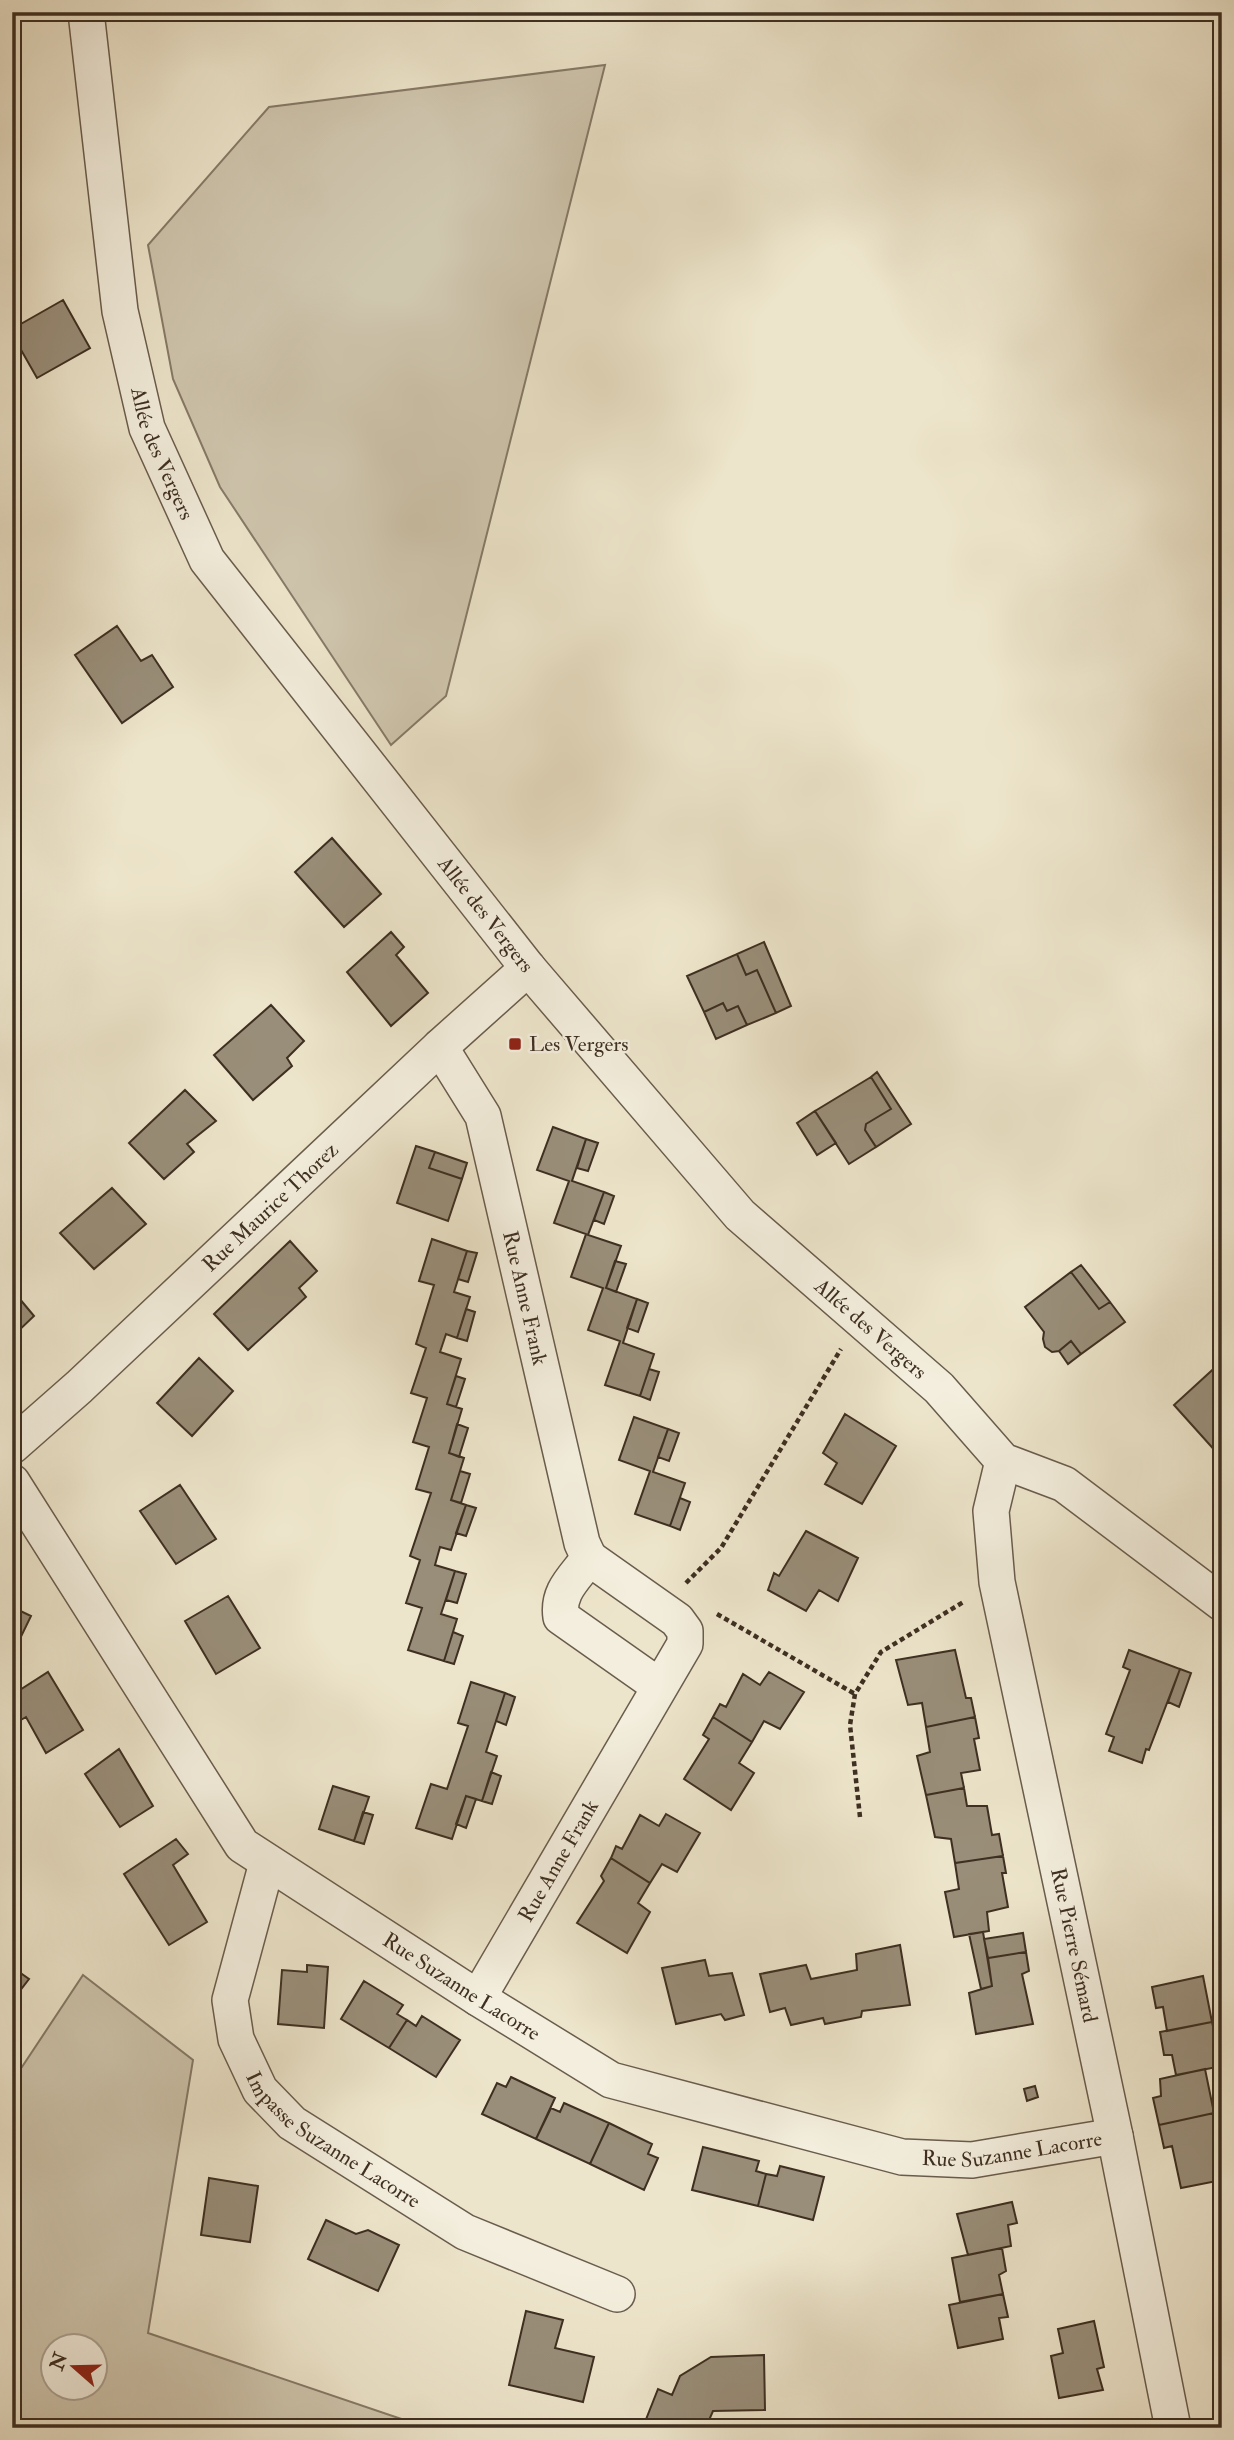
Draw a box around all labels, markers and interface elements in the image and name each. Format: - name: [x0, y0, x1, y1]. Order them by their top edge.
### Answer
- street label: Allée des Vergers: [124, 384, 200, 524]
- street label: Allée des Vergers: [431, 850, 540, 978]
- place label: Les Vergers: [529, 1031, 628, 1058]
- marker: Les Vergers: [507, 1036, 523, 1052]
- street label: Rue Maurice Thorez: [197, 1137, 344, 1278]
- street label: Rue Anne Frank: [496, 1228, 553, 1368]
- street label: Allée des Vergers: [808, 1272, 932, 1385]
- street label: Rue Anne Frank: [512, 1795, 605, 1927]
- street label: Rue Pierre Sémard: [1044, 1865, 1104, 2026]
- street label: Rue Suzanne Lacorre: [377, 1927, 545, 2047]
- street label: Impasse Suzanne Lacorre: [239, 2067, 426, 2215]
- street label: Rue Suzanne Lacorre: [921, 2125, 1104, 2174]
- north arrow: [38, 2332, 108, 2402]
- text: N: [44, 2349, 73, 2375]

